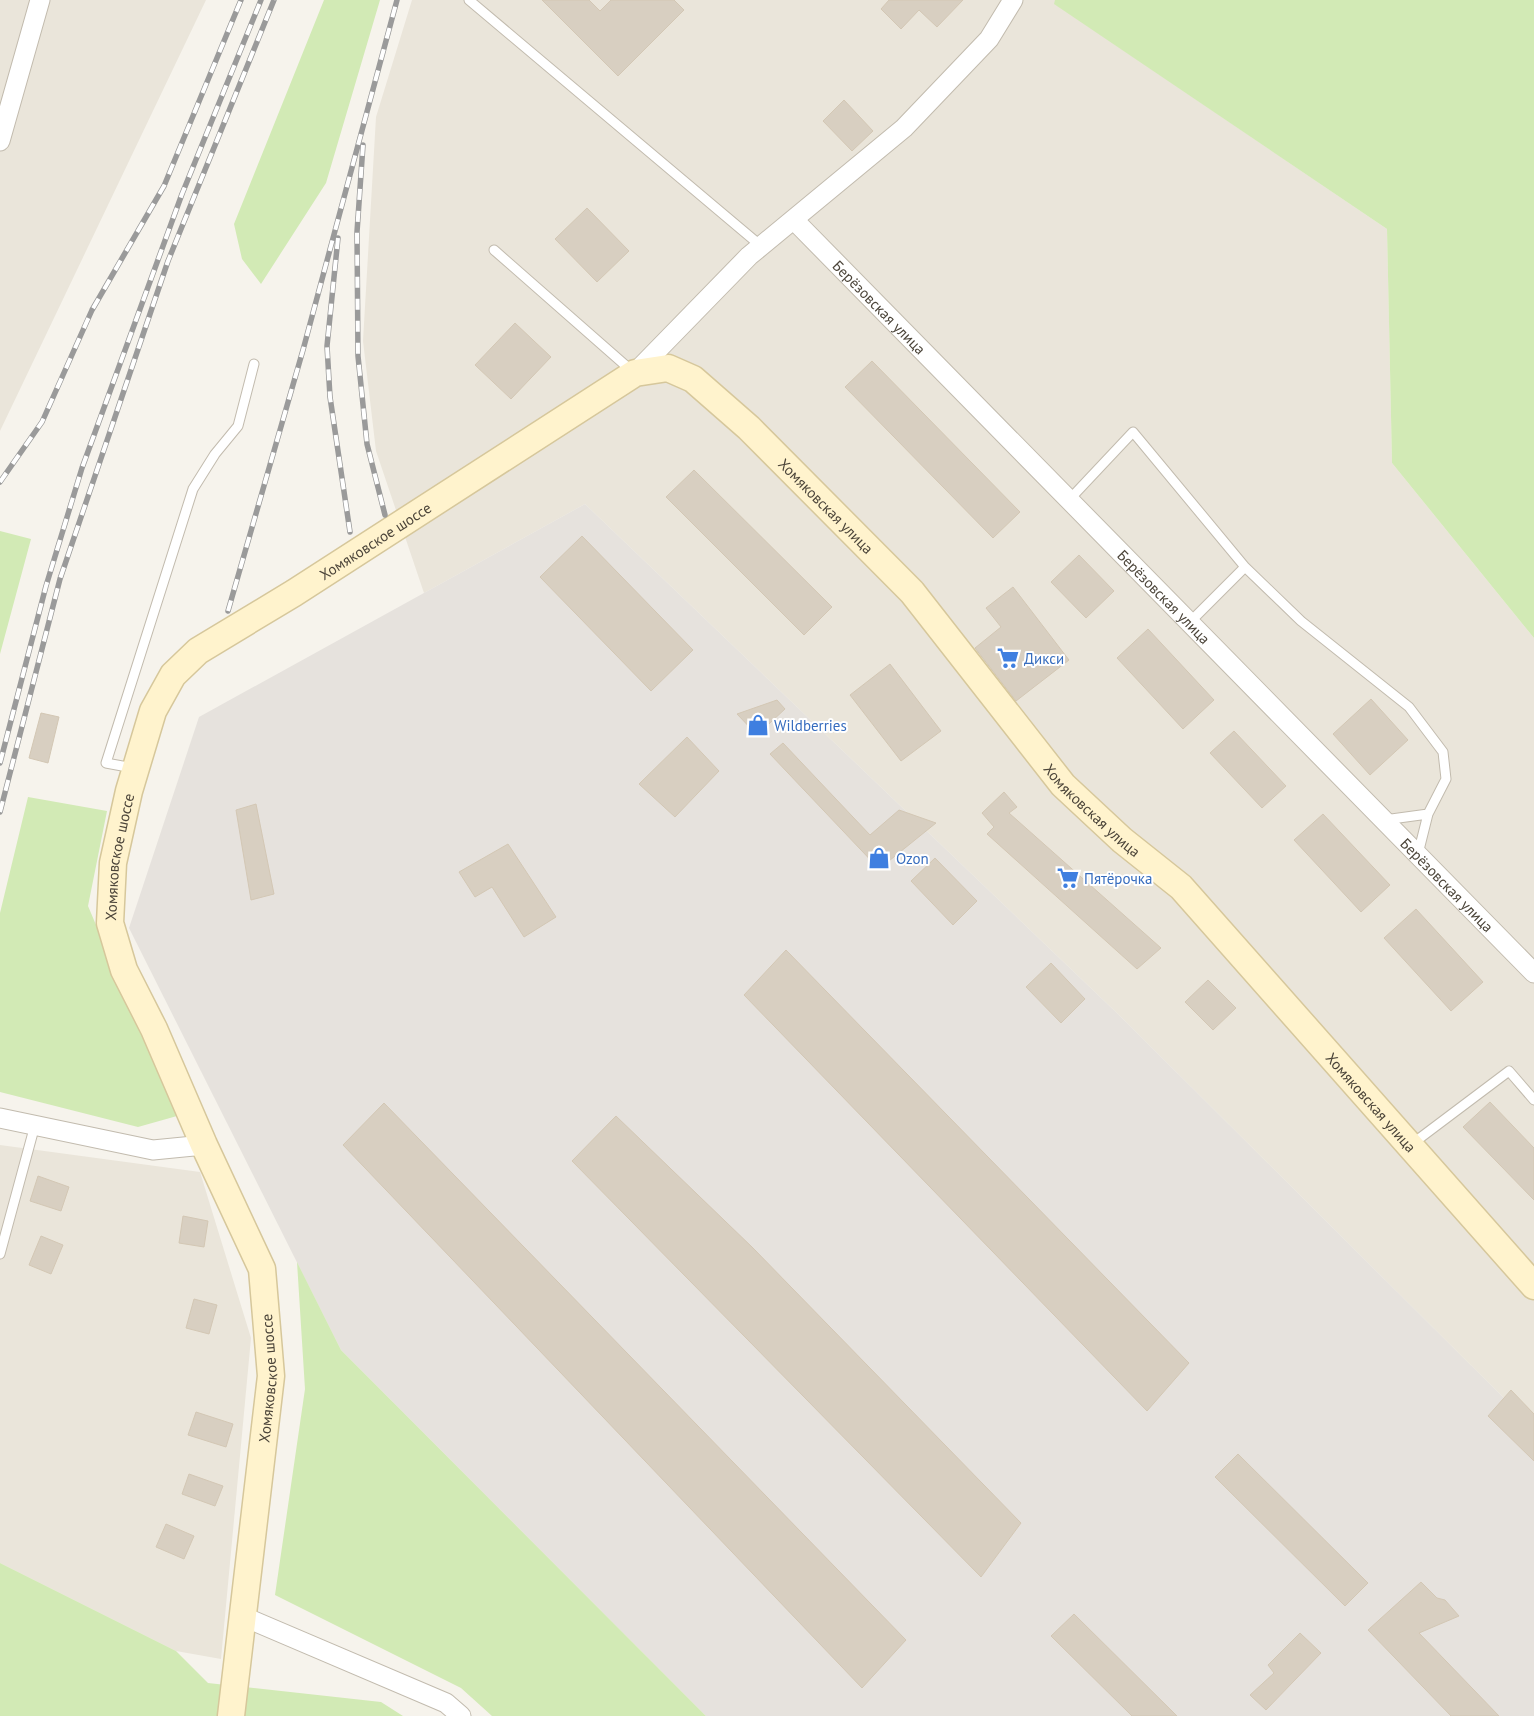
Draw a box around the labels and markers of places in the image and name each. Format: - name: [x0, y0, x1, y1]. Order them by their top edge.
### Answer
- supermarket icon: Дикси: [995, 645, 1021, 671]
- place label: Дикси: [1024, 649, 1064, 668]
- shop icon: Wildberries: [745, 712, 771, 738]
- place label: Wildberries: [774, 716, 847, 735]
- shop icon: Ozon: [866, 845, 892, 871]
- place label: Ozon: [896, 849, 929, 868]
- supermarket icon: Пятёрочка: [1055, 865, 1081, 891]
- place label: Пятёрочка: [1084, 869, 1152, 888]

